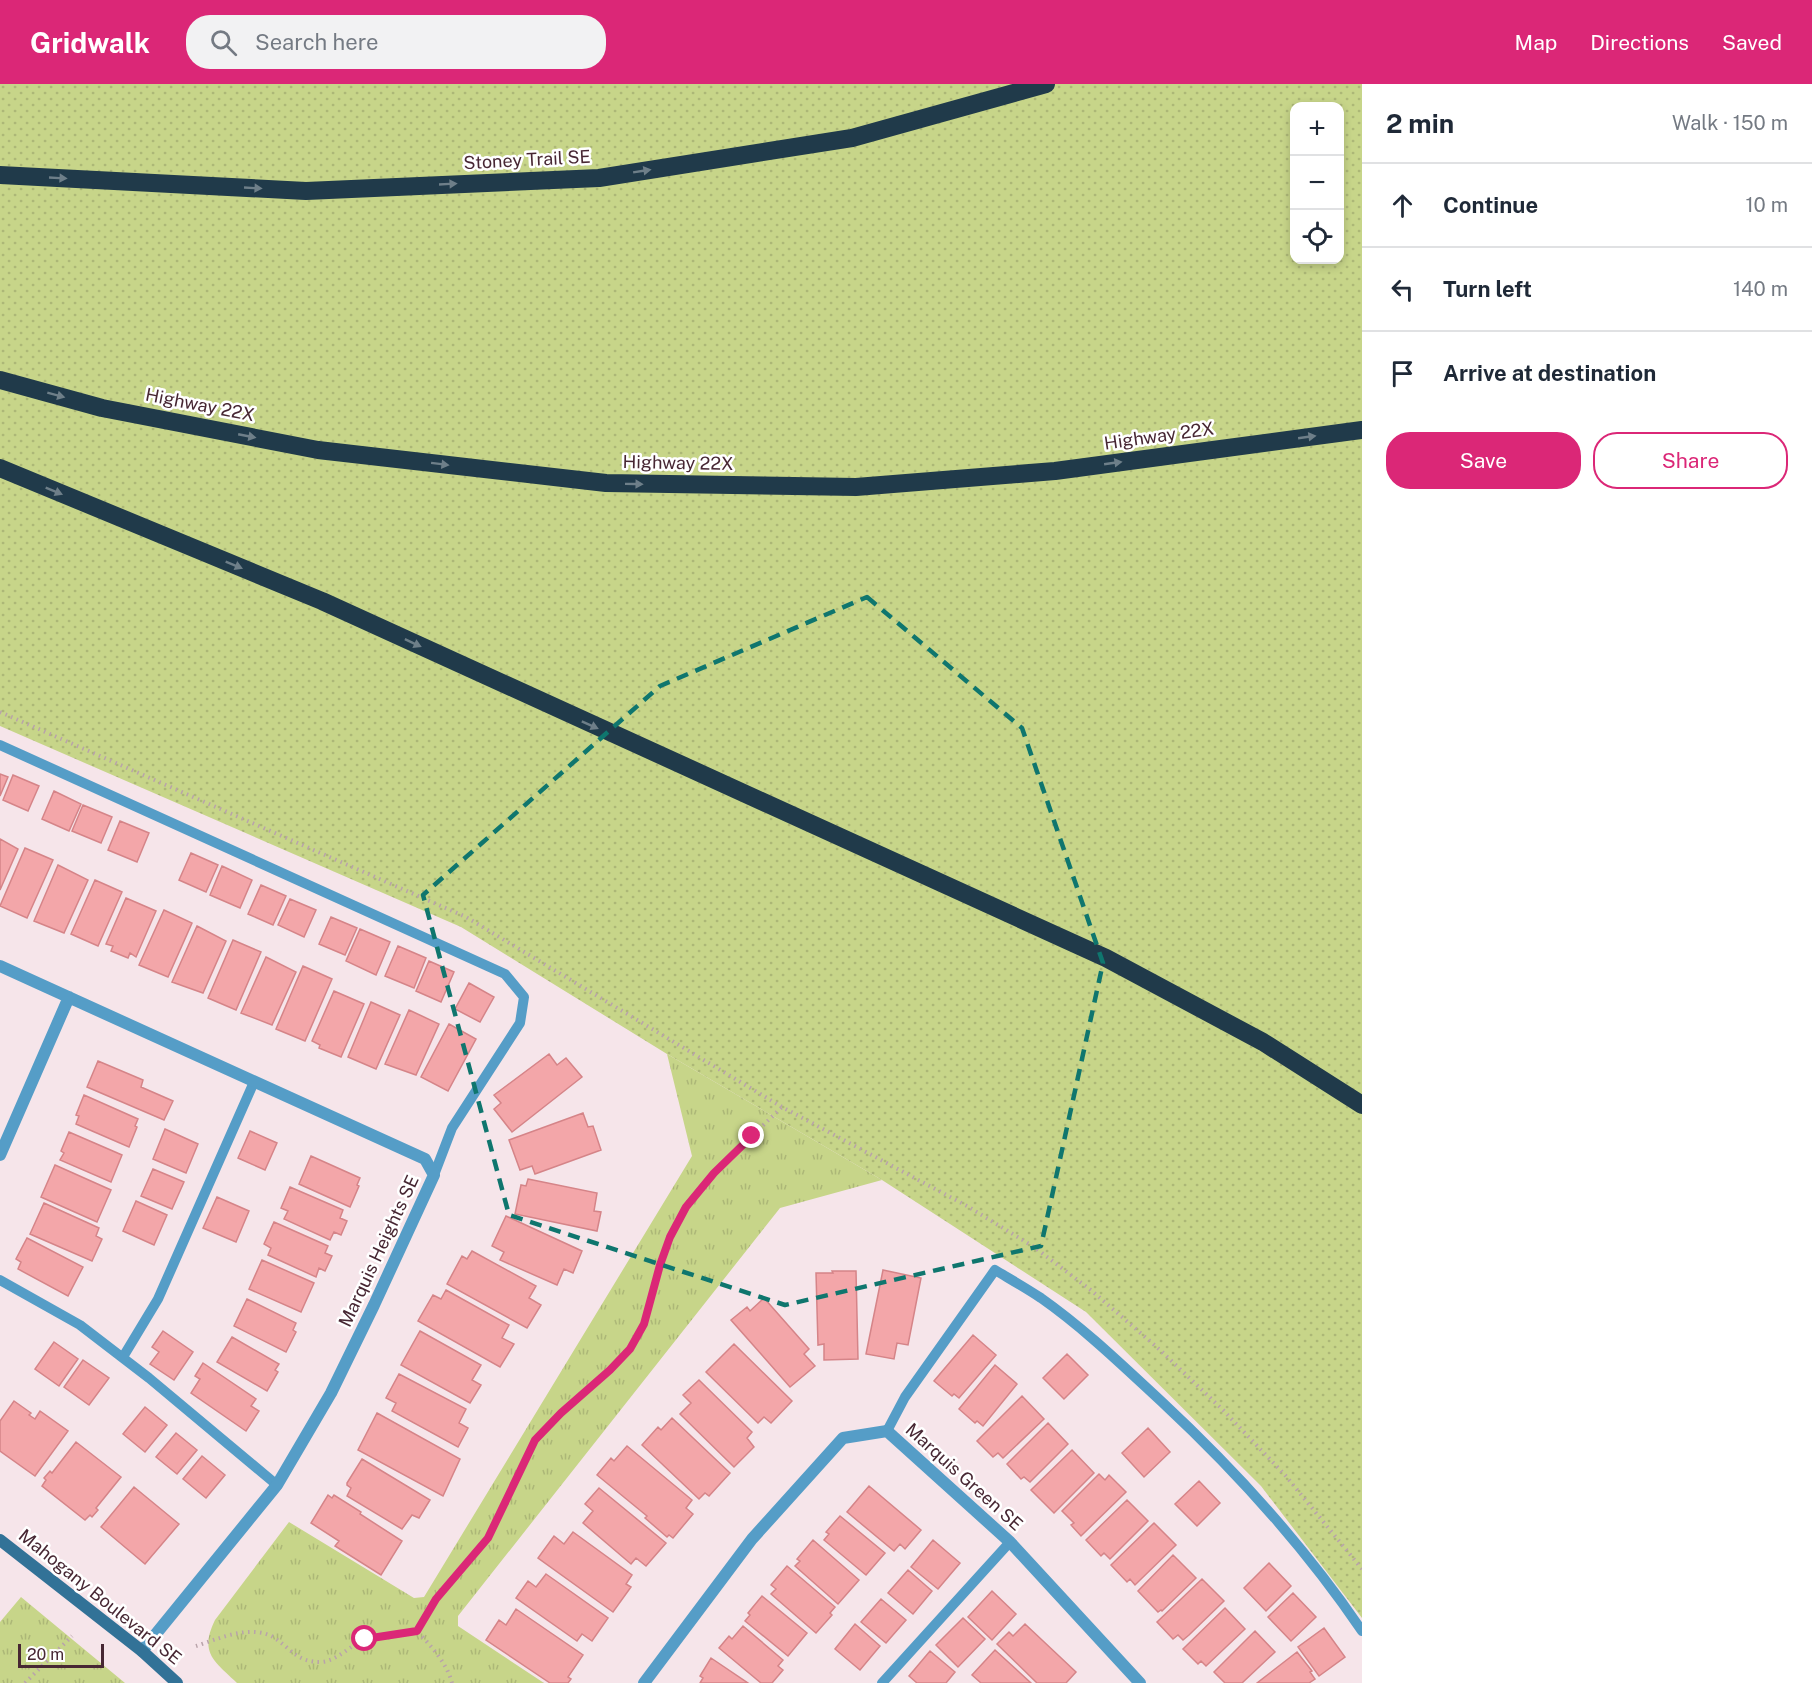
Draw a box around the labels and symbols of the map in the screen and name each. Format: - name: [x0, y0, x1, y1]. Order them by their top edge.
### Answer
- street label: Stoney Trail SE: [463, 146, 591, 173]
- one-way arrow: [633, 166, 652, 175]
- one-way arrow: [49, 173, 68, 182]
- one-way arrow: [438, 180, 457, 189]
- one-way arrow: [244, 184, 263, 193]
- street label: Highway 22X: [144, 384, 256, 425]
- one-way arrow: [48, 391, 66, 400]
- street label: Highway 22X: [1103, 417, 1215, 454]
- one-way arrow: [238, 432, 257, 441]
- one-way arrow: [1297, 432, 1316, 442]
- street label: Highway 22X: [622, 451, 734, 474]
- one-way arrow: [1104, 458, 1123, 468]
- one-way arrow: [430, 459, 449, 469]
- one-way arrow: [624, 479, 643, 489]
- one-way arrow: [45, 487, 63, 496]
- one-way arrow: [226, 560, 244, 570]
- one-way arrow: [404, 639, 422, 648]
- one-way arrow: [582, 720, 599, 729]
- route end: [738, 1122, 764, 1148]
- street label: Marquis Heights SE: [334, 1172, 423, 1330]
- street label: Marquis Green SE: [901, 1419, 1027, 1535]
- street label: Mahogany Boulevard SE: [15, 1525, 186, 1669]
- route start: [351, 1625, 377, 1651]
- scale bar: [18, 1641, 104, 1668]

